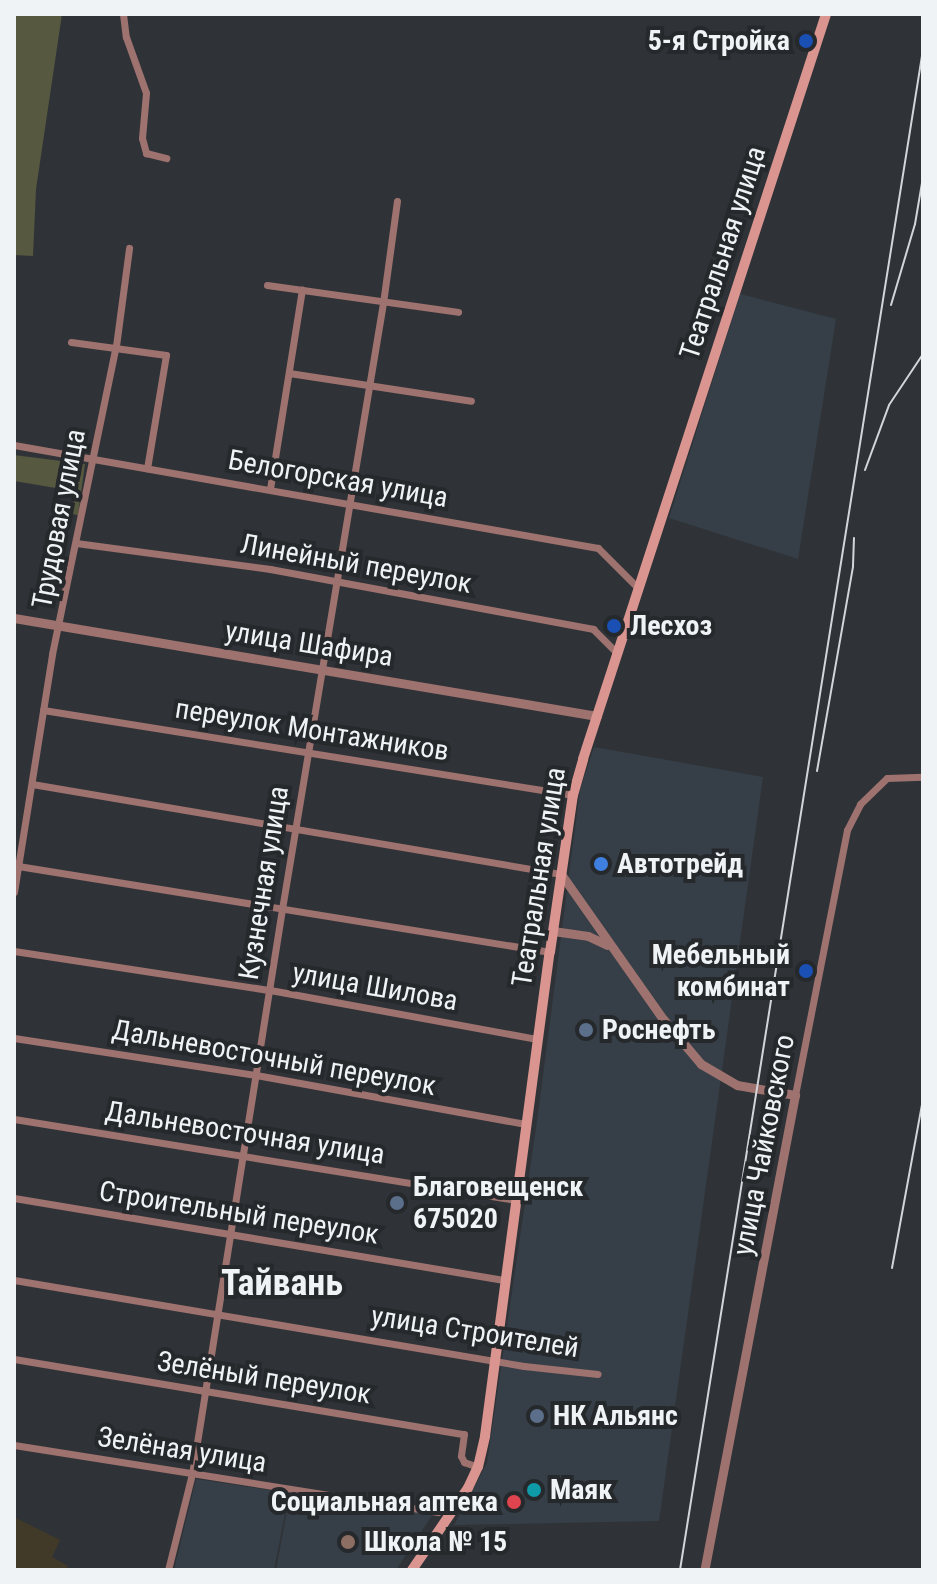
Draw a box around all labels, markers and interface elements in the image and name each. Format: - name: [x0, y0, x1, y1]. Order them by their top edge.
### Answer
- place label: 5-я Стройка: [648, 24, 790, 58]
- marker: 5-я Стройка: [797, 32, 815, 50]
- street label: Театральная улица: [673, 142, 773, 364]
- street label: Трудовая улица: [25, 427, 93, 611]
- street label: Белогорская улица: [226, 443, 450, 515]
- street label: Линейный переулок: [238, 527, 474, 601]
- place label: Лесхоз: [630, 609, 712, 643]
- street label: улица Шафира: [223, 614, 395, 674]
- marker: Лесхоз: [605, 617, 623, 635]
- street label: переулок Монтажников: [173, 692, 451, 768]
- street label: Театральная улица: [505, 765, 573, 989]
- street label: Кузнечная улица: [232, 784, 296, 982]
- place label: Автотрейд: [617, 847, 743, 881]
- marker: Автотрейд: [592, 855, 610, 873]
- place label: Мебельный комбинат: [652, 938, 790, 1004]
- street label: улица Шилова: [290, 956, 460, 1018]
- marker: Мебельный комбинат: [797, 962, 815, 980]
- street label: Дальневосточный переулок: [110, 1013, 438, 1103]
- place label: Роснефть: [602, 1013, 716, 1047]
- marker: Роснефть: [577, 1021, 595, 1039]
- street label: улица Чайковского: [726, 1032, 802, 1258]
- street label: Дальневосточная улица: [103, 1094, 387, 1172]
- place label: Благовещенск 675020: [413, 1170, 583, 1236]
- street label: Строительный переулок: [97, 1174, 381, 1252]
- marker: Благовещенск 675020: [388, 1194, 406, 1212]
- district label: Тайвань: [221, 1262, 343, 1306]
- street label: улица Строителей: [369, 1299, 581, 1365]
- street label: Зелёный переулок: [155, 1345, 373, 1411]
- place label: НК Альянс: [553, 1399, 678, 1433]
- marker: НК Альянс: [528, 1407, 546, 1425]
- street label: Зелёная улица: [95, 1420, 269, 1480]
- place label: Маяк: [550, 1473, 612, 1507]
- marker: Маяк: [525, 1481, 543, 1499]
- place label: Социальная аптека: [271, 1485, 498, 1519]
- marker: Социальная аптека: [505, 1493, 523, 1511]
- place label: Школа № 15: [364, 1525, 507, 1559]
- marker: Школа № 15: [339, 1533, 357, 1551]

